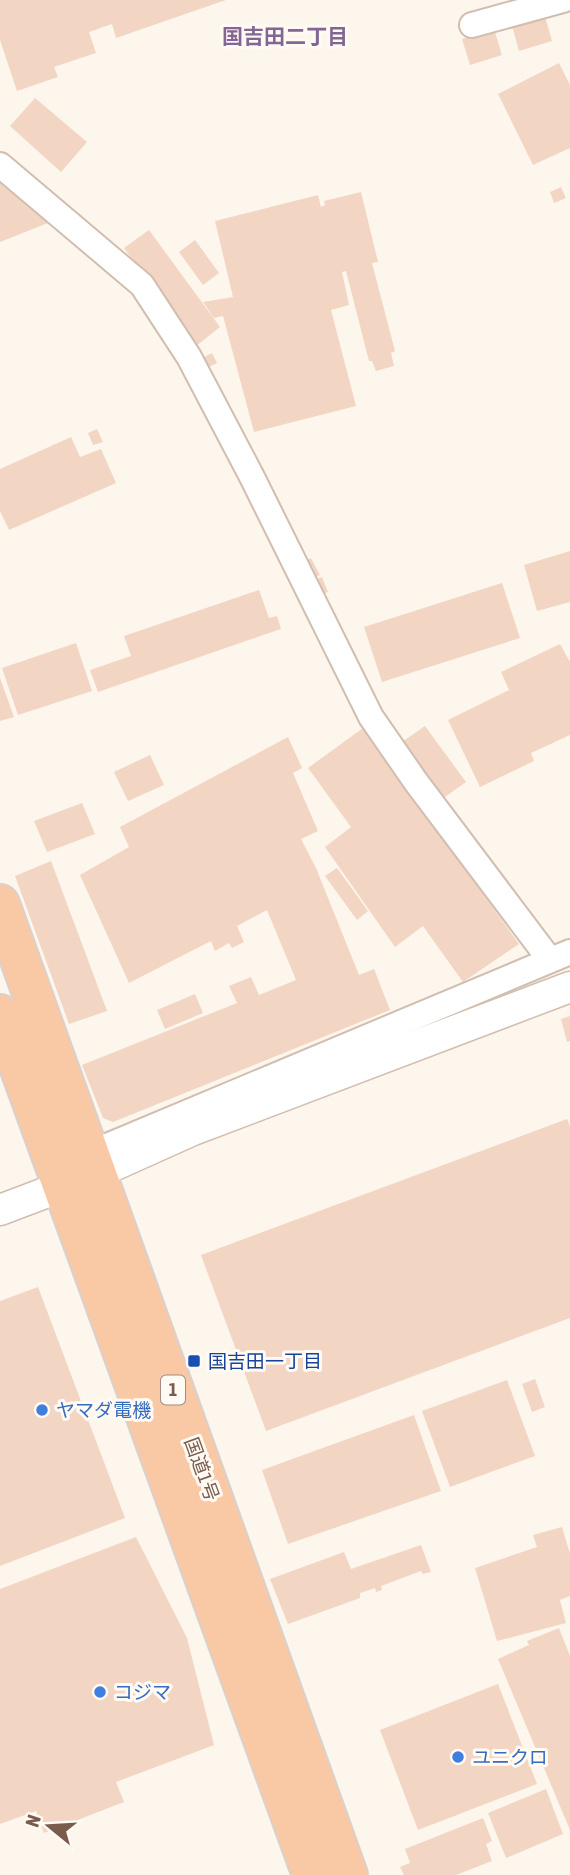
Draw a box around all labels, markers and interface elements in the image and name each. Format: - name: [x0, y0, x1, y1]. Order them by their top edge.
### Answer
- district label: 国吉田二丁目: [222, 24, 348, 48]
- place label: 国吉田一丁目: [208, 1350, 322, 1372]
- marker: 国吉田一丁目: [186, 1353, 202, 1369]
- road number: 1: [161, 1376, 185, 1405]
- place label: ヤマダ電機: [56, 1399, 151, 1421]
- marker: ヤマダ電機: [34, 1402, 50, 1418]
- street label: 国道1号: [180, 1434, 224, 1504]
- place label: コジマ: [114, 1681, 171, 1703]
- marker: コジマ: [92, 1684, 108, 1700]
- place label: ユニクロ: [472, 1746, 548, 1768]
- marker: ユニクロ: [450, 1749, 466, 1765]
- north arrow: [14, 1791, 84, 1861]
- text: N: [21, 1812, 45, 1829]

